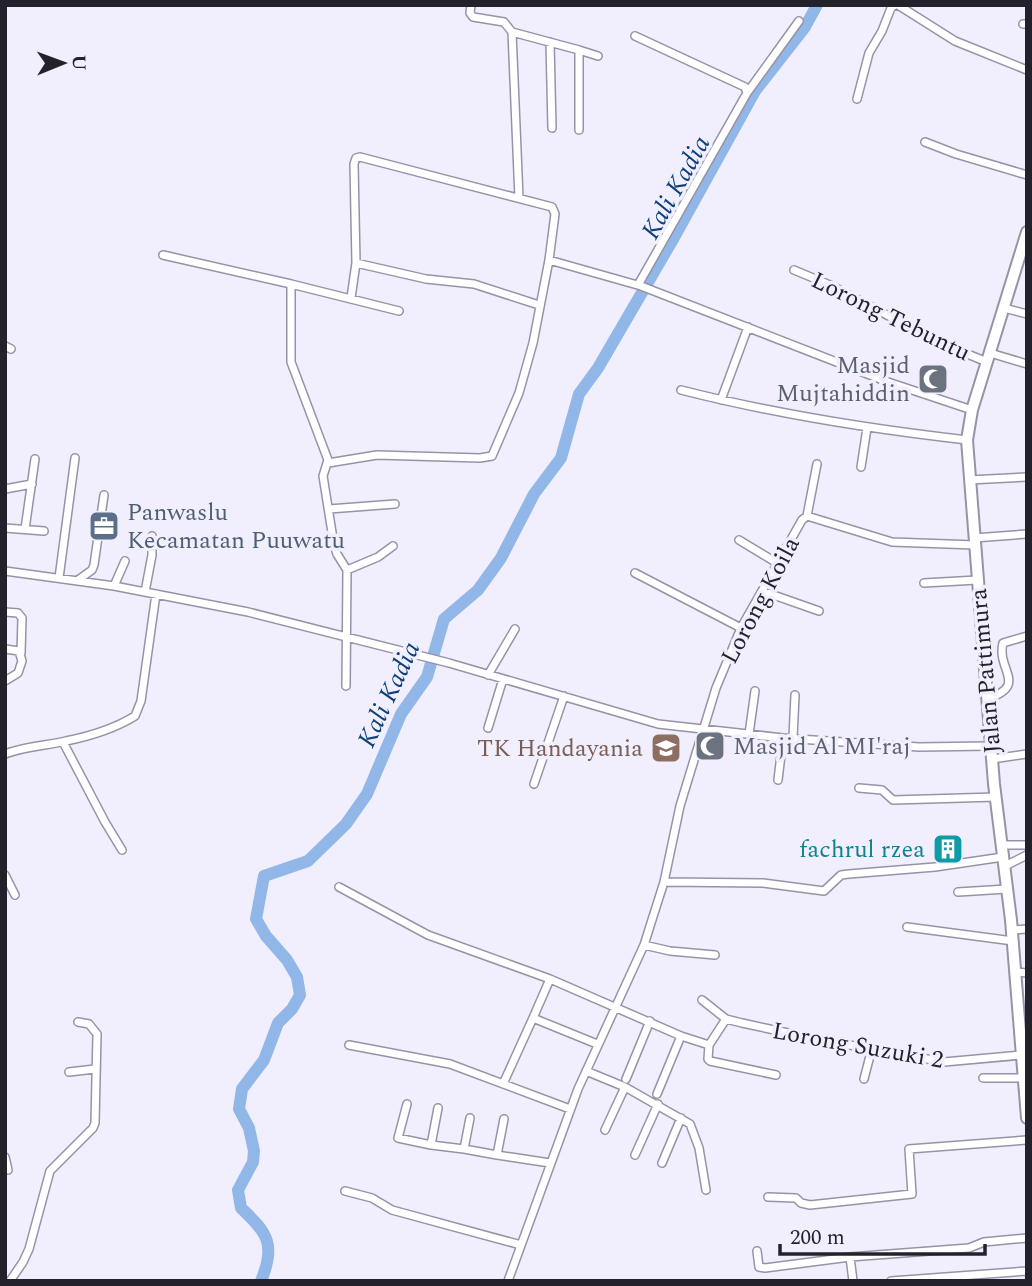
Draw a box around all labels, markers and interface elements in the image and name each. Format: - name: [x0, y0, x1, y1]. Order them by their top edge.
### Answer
- north arrow: [28, 28, 98, 98]
- text: U: [64, 55, 93, 71]
- water label: Kali Kadia: [631, 128, 721, 247]
- street label: Lorong Tebuntu: [805, 263, 976, 371]
- place label: Masjid Mujtahiddin: [776, 348, 910, 412]
- mosque icon: Masjid Mujtahiddin: [916, 362, 950, 396]
- place label: Panwaslu Kecamatan Puuwatu: [127, 495, 345, 559]
- office icon: Panwaslu Kecamatan Puuwatu: [87, 509, 121, 543]
- street label: Lorong Koila: [712, 530, 810, 671]
- street label: Jalan Pattimura: [961, 587, 1011, 755]
- water label: Kali Kadia: [347, 635, 431, 754]
- mosque icon: Masjid Al MI'raj: [693, 729, 727, 763]
- place label: Masjid Al MI'raj: [733, 729, 911, 765]
- place label: TK Handayania: [477, 731, 643, 767]
- school or university icon: TK Handayania: [649, 731, 683, 765]
- place label: fachrul rzea: [799, 832, 925, 868]
- building icon: fachrul rzea: [931, 832, 965, 866]
- street label: Lorong Suzuki 2: [769, 1013, 946, 1079]
- scale bar: [780, 1212, 985, 1256]
- text: 200 m: [790, 1222, 845, 1254]

